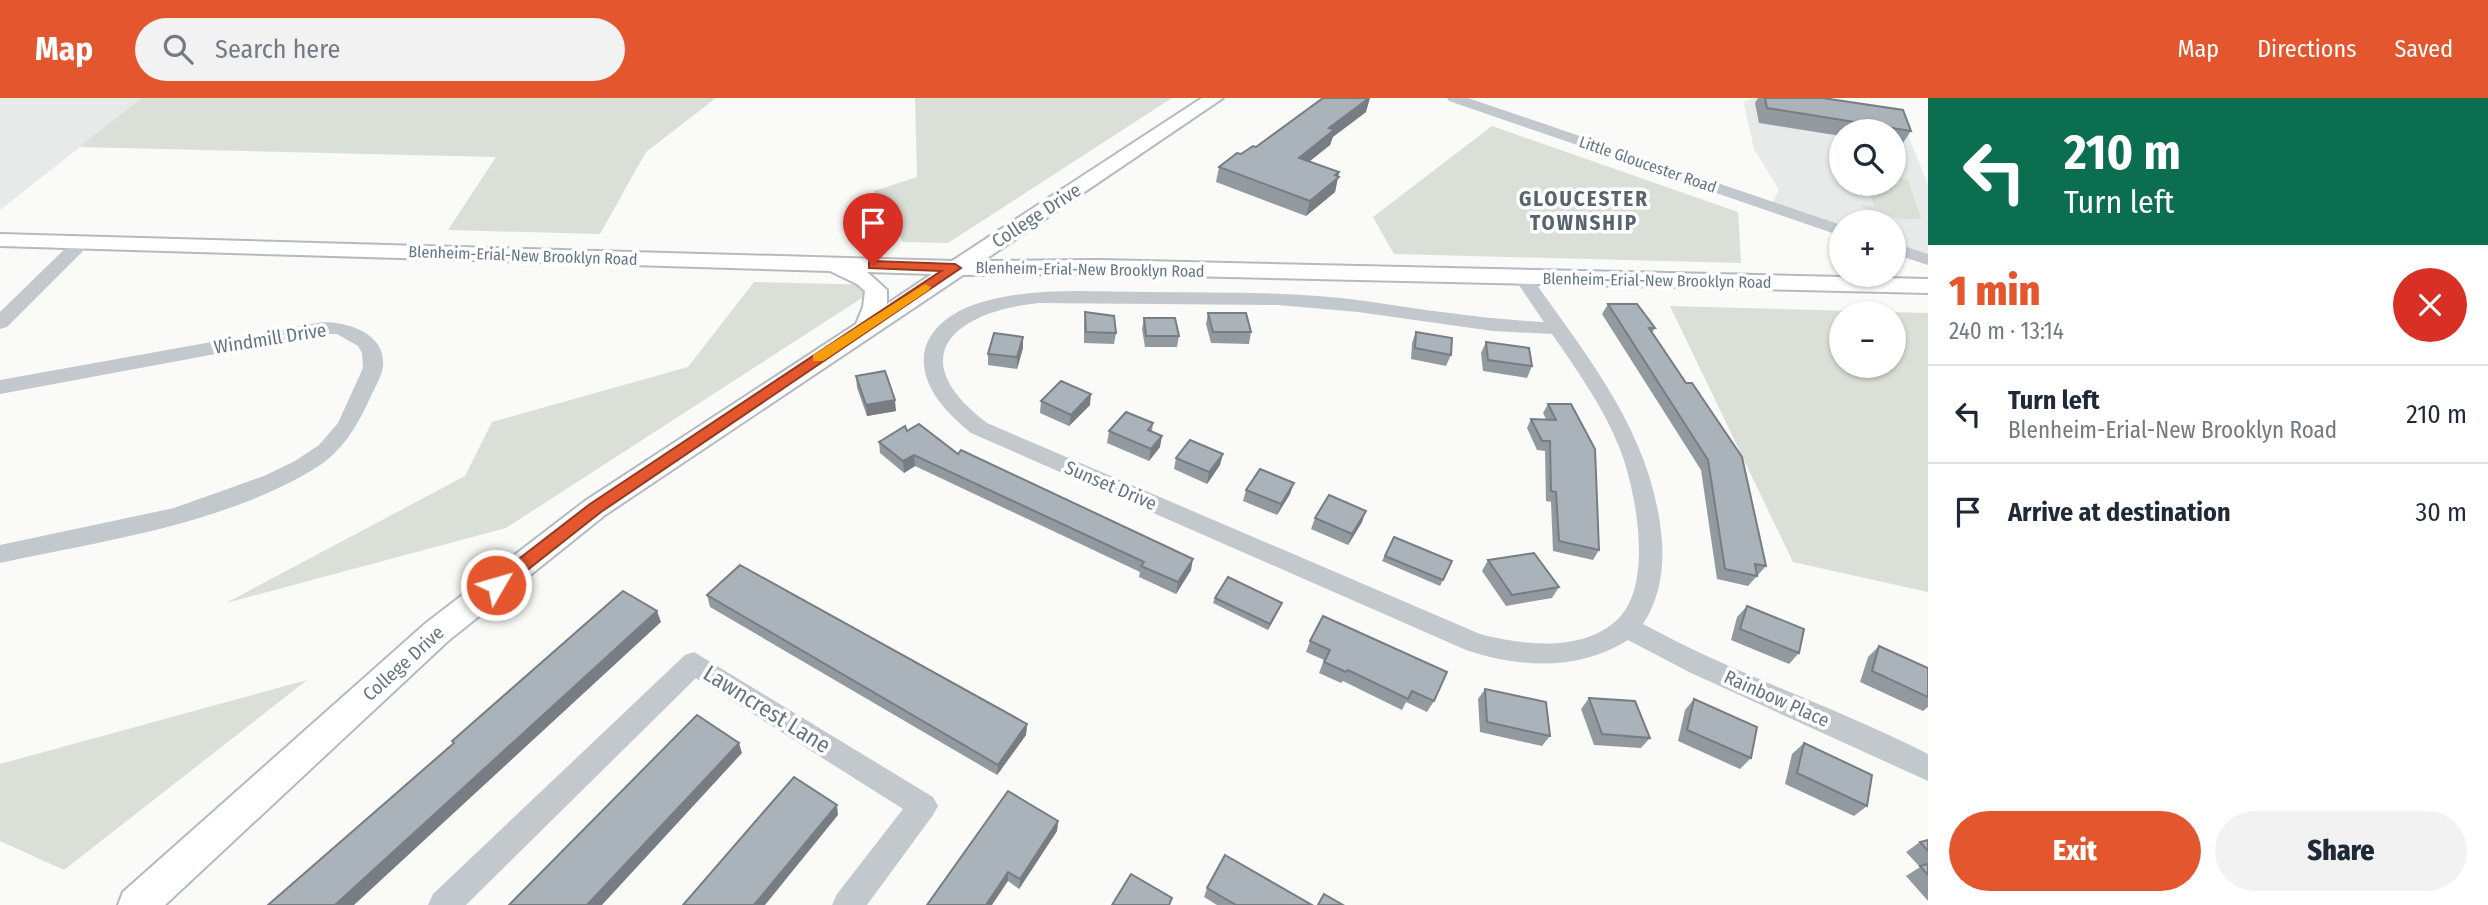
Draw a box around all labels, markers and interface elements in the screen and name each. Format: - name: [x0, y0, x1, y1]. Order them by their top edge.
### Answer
- search box: [135, 18, 625, 81]
- text: Map: [35, 29, 93, 69]
- icon: search: [159, 30, 197, 68]
- text: Search here: [215, 34, 340, 65]
- text: Map: [2178, 35, 2219, 63]
- text: Directions: [2257, 35, 2356, 63]
- text: Saved: [2394, 35, 2453, 63]
- map controls: [1829, 119, 1906, 378]
- button: search: [1829, 119, 1906, 196]
- text: 210 m: [2064, 123, 2181, 182]
- icon: left: [1949, 126, 2040, 217]
- street label: Little Gloucester Road: [1577, 132, 1719, 197]
- street label: College Drive: [988, 178, 1085, 253]
- text: Turn left: [2064, 183, 2174, 221]
- district label: GLOUCESTER TOWNSHIP: [1519, 186, 1649, 236]
- pin: [843, 193, 903, 265]
- icon: arrive: [854, 204, 892, 242]
- button: +: [1829, 210, 1906, 287]
- street label: Blenheim-Erial-New Brooklyn Road: [408, 242, 638, 269]
- street label: Blenheim-Erial-New Brooklyn Road: [975, 258, 1205, 281]
- text: 1 min: [1949, 266, 2040, 316]
- button: close: [2393, 268, 2467, 342]
- street label: Blenheim-Erial-New Brooklyn Road: [1542, 269, 1772, 292]
- button: −: [1829, 301, 1906, 378]
- text: 240 m · 13:14: [1949, 317, 2064, 345]
- street label: Windmill Drive: [212, 318, 328, 359]
- text: Turn left: [2008, 385, 2100, 416]
- icon: left: [1949, 395, 1987, 433]
- text: 210 m: [2406, 399, 2467, 430]
- text: Blenheim-Erial-New Brooklyn Road: [2008, 416, 2337, 444]
- street label: Sunset Drive: [1061, 456, 1160, 515]
- icon: arrive: [1949, 493, 1987, 531]
- text: Arrive at destination: [2008, 497, 2231, 528]
- text: 30 m: [2416, 497, 2467, 528]
- position arrow: [459, 548, 533, 622]
- street label: College Drive: [358, 621, 449, 706]
- street label: Lawncrest Lane: [698, 659, 836, 759]
- street label: Rainbow Place: [1721, 665, 1833, 732]
- button: Exit: [1949, 811, 2201, 891]
- button: Share: [2215, 811, 2467, 891]

